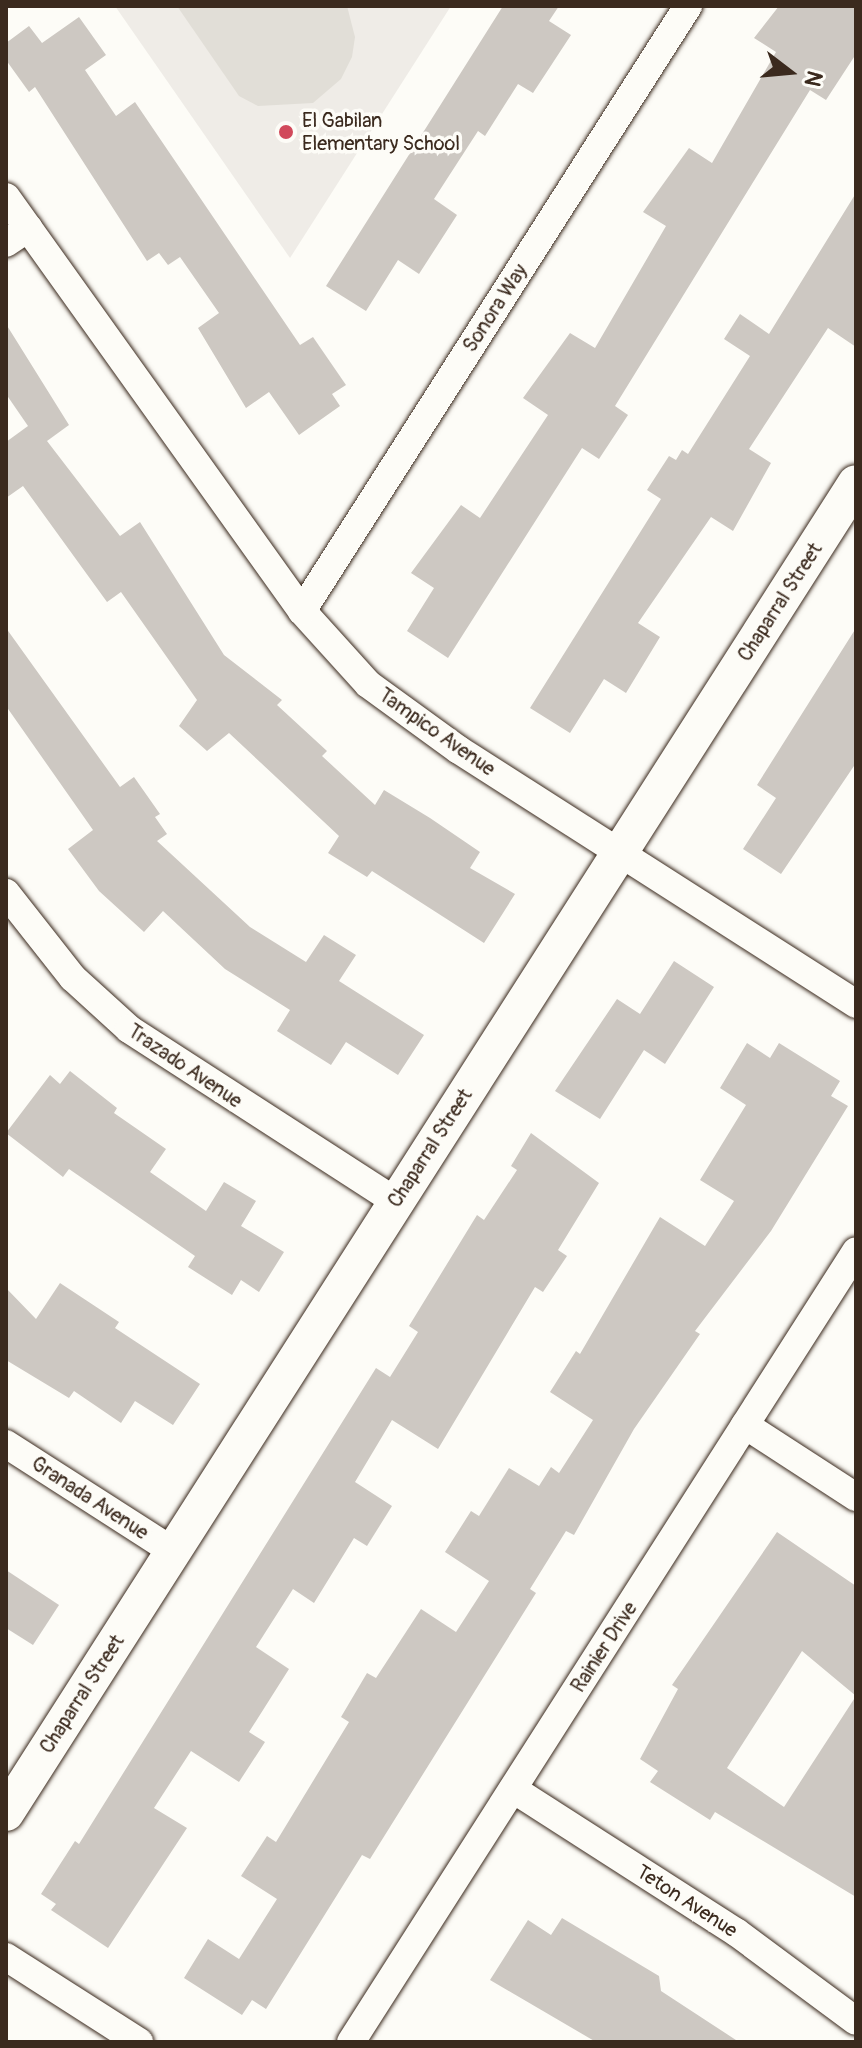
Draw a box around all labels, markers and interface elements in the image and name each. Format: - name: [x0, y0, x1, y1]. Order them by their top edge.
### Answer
- north arrow: [750, 32, 830, 112]
- text: N: [798, 68, 829, 90]
- place label: El Gabilan Elementary School: [302, 108, 460, 155]
- marker: El Gabilan Elementary School: [277, 123, 295, 141]
- street label: Sonora Way: [458, 259, 532, 357]
- street label: Chaparral Street: [733, 538, 827, 666]
- street label: Tampico Avenue: [374, 683, 500, 781]
- street label: Trazado Avenue: [123, 1019, 247, 1113]
- street label: Chaparral Street: [383, 1084, 477, 1212]
- street label: Granada Avenue: [27, 1451, 153, 1545]
- street label: Rainier Drive: [566, 1597, 642, 1697]
- street label: Chaparral Street: [35, 1630, 129, 1758]
- street label: Teton Avenue: [632, 1859, 742, 1943]

